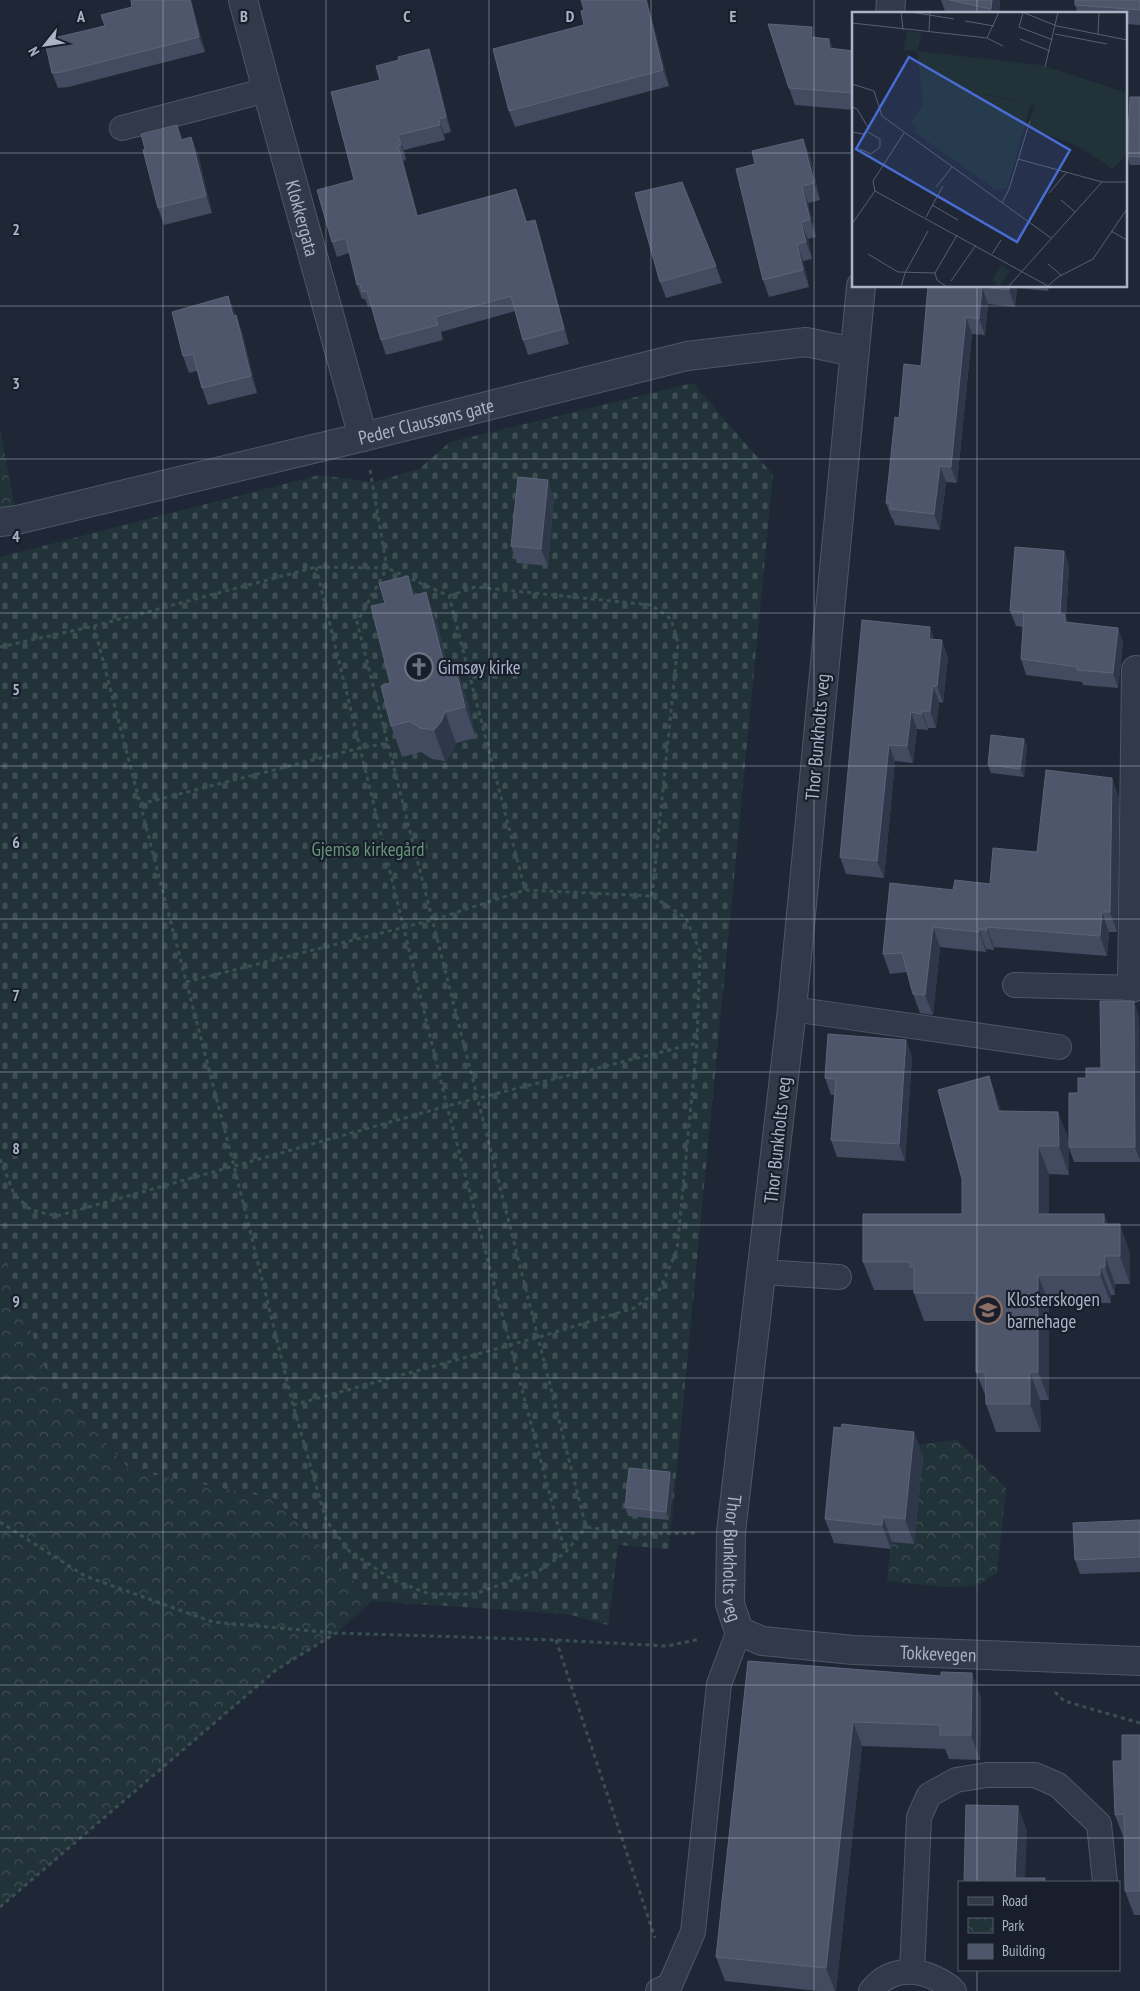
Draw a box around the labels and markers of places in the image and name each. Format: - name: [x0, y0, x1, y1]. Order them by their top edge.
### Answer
- church icon: Gimsøy kirke: [404, 652, 434, 682]
- place label: Gimsøy kirke: [438, 655, 521, 679]
- place label: Klosterskogen barnehage: [1007, 1287, 1100, 1333]
- school or university icon: Klosterskogen barnehage: [973, 1295, 1003, 1325]

